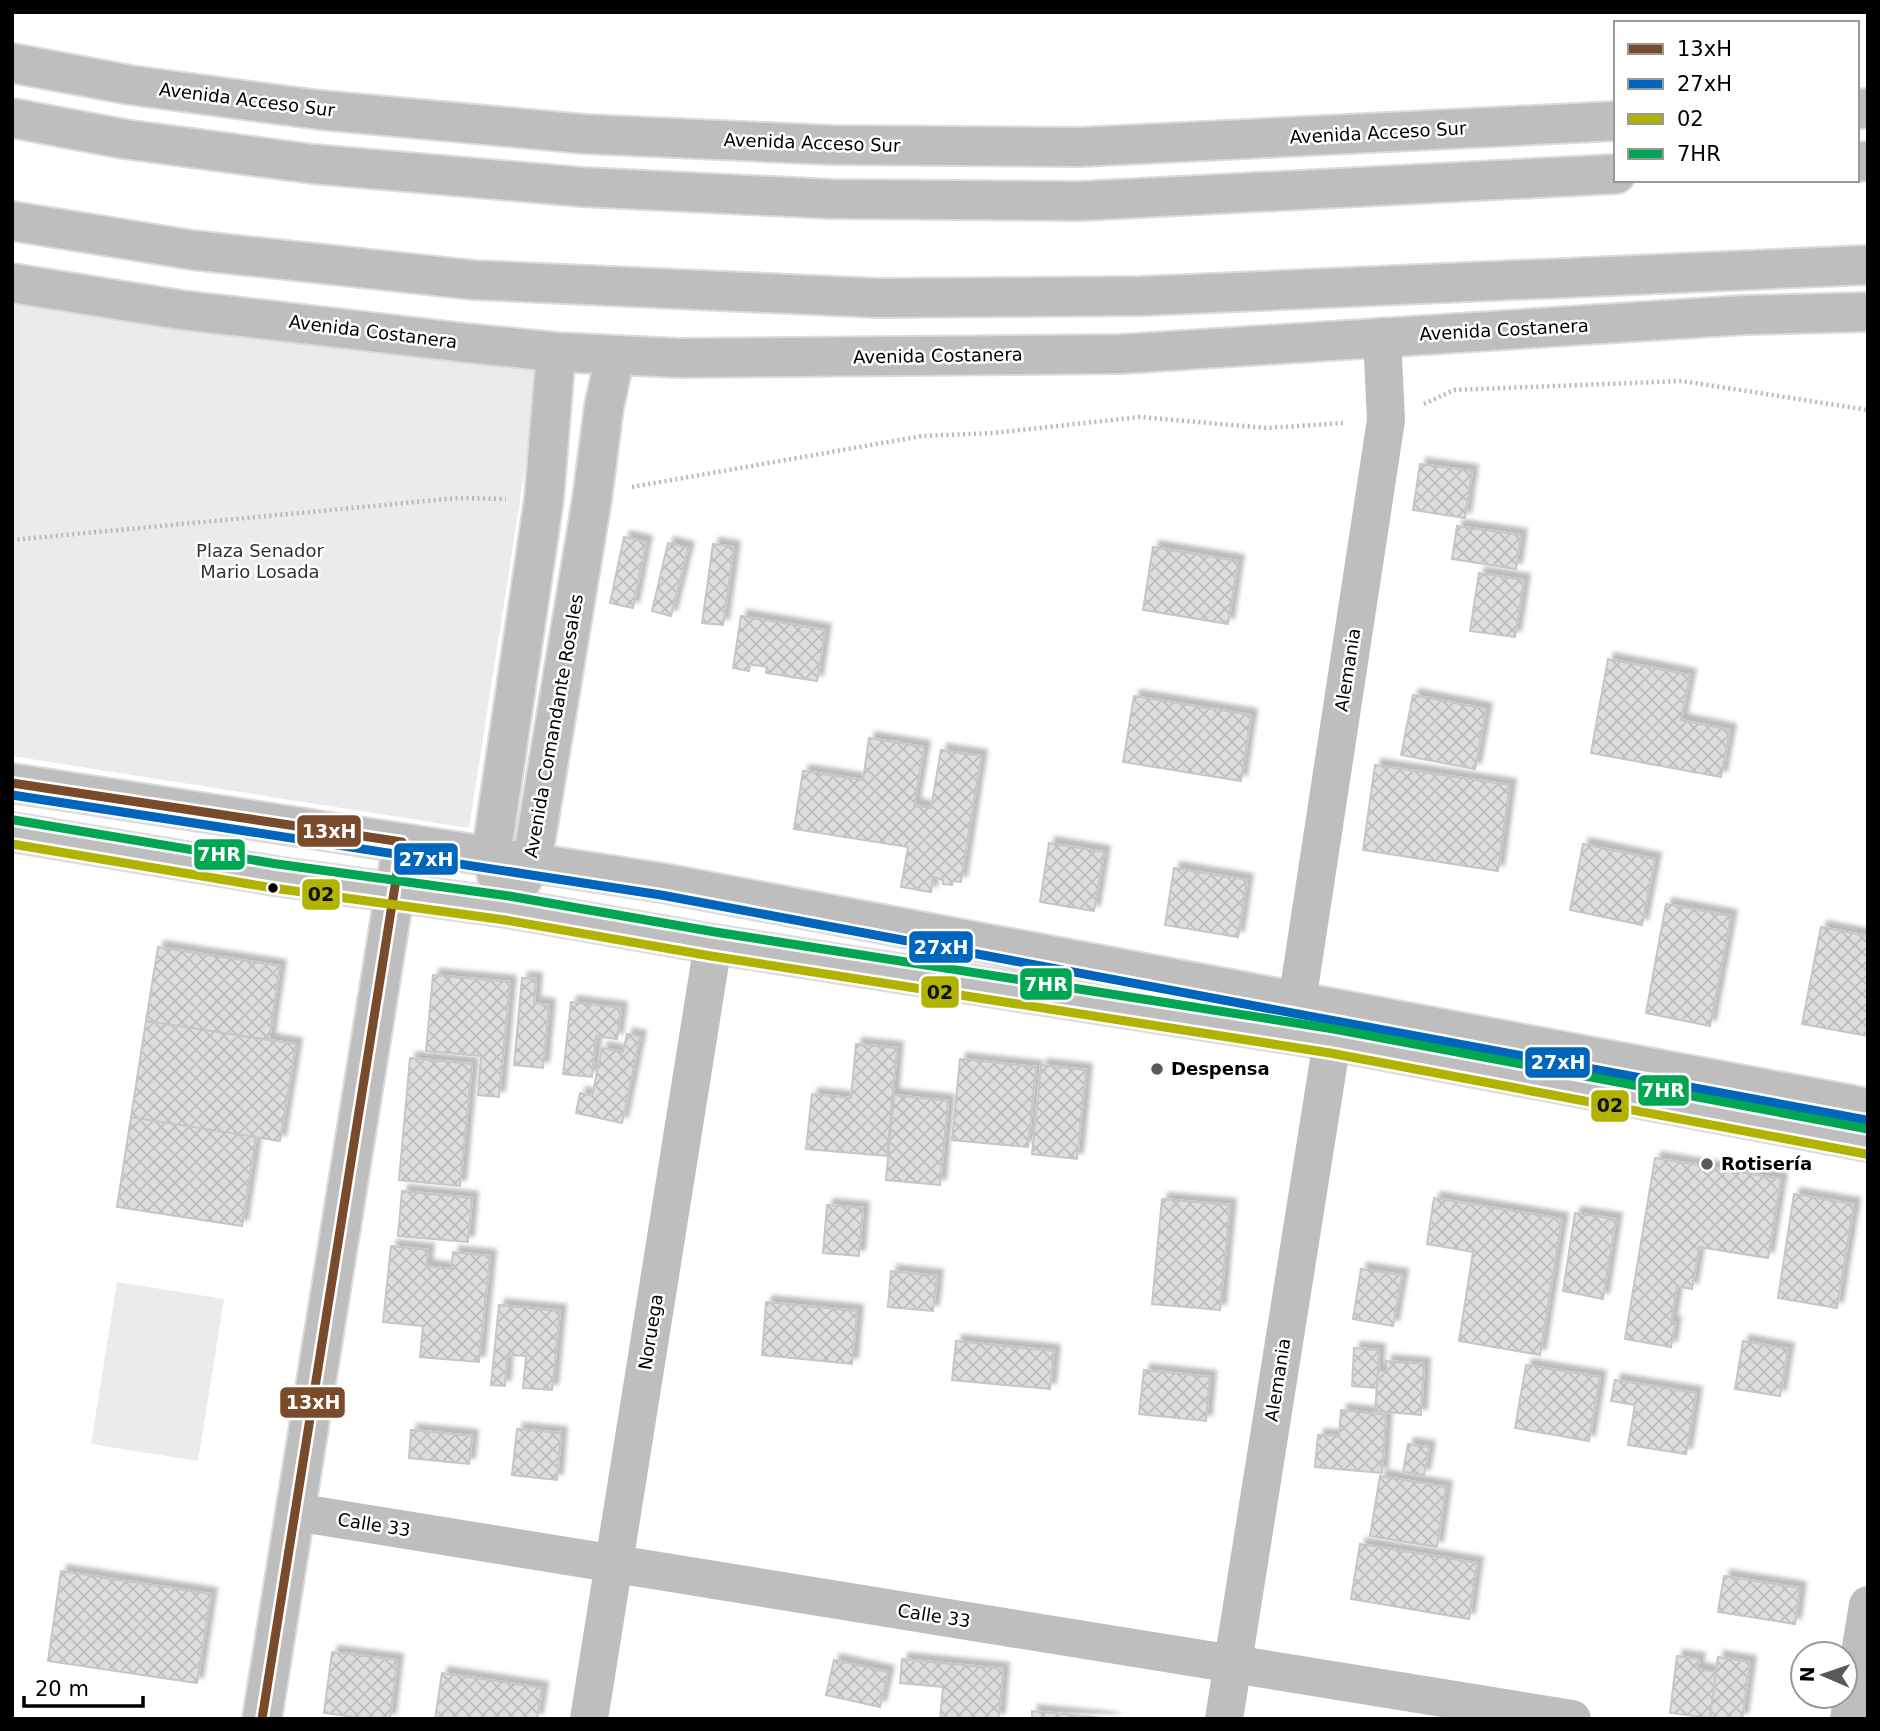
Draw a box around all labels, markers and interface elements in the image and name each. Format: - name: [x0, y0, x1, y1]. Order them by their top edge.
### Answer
- legend: [1614, 21, 1859, 182]
- text: 13xH: [1677, 37, 1732, 61]
- text: 27xH: [1677, 72, 1732, 96]
- street label: Avenida Acceso Sur: [158, 78, 337, 121]
- text: 02: [1677, 107, 1704, 131]
- street label: Avenida Acceso Sur: [1289, 117, 1467, 148]
- street label: Avenida Acceso Sur: [723, 129, 901, 156]
- text: 7HR: [1677, 142, 1721, 166]
- street label: Avenida Costanera: [288, 311, 458, 352]
- street label: Avenida Costanera: [1419, 315, 1589, 344]
- street label: Avenida Costanera: [853, 344, 1023, 367]
- park label: Plaza Senador Mario Losada: [196, 540, 325, 582]
- street label: Avenida Comandante Rosales: [520, 592, 587, 859]
- street label: Alemania: [1331, 627, 1364, 713]
- line badge: 13xH: [296, 814, 362, 848]
- text: 13xH: [302, 820, 356, 842]
- line badge: 7HR: [193, 838, 246, 871]
- line badge: 27xH: [393, 842, 459, 876]
- text: 7HR: [197, 843, 241, 865]
- text: 27xH: [399, 848, 453, 870]
- line badge: 02: [301, 878, 341, 911]
- unlabelled marker: [266, 881, 280, 895]
- text: 02: [308, 883, 334, 905]
- line badge: 27xH: [908, 930, 974, 964]
- text: 27xH: [914, 936, 968, 958]
- line badge: 7HR: [1019, 967, 1073, 1001]
- text: 7HR: [1024, 973, 1068, 995]
- line badge: 02: [920, 975, 960, 1009]
- text: 02: [927, 981, 953, 1003]
- line badge: 27xH: [1524, 1046, 1591, 1079]
- text: 27xH: [1531, 1051, 1585, 1073]
- place label: Despensa: [1171, 1058, 1270, 1079]
- marker: Despensa: [1149, 1061, 1165, 1077]
- line badge: 7HR: [1637, 1074, 1690, 1107]
- text: 7HR: [1641, 1079, 1685, 1101]
- line badge: 02: [1590, 1089, 1630, 1123]
- text: 02: [1597, 1094, 1623, 1116]
- place label: Rotisería: [1721, 1153, 1812, 1174]
- marker: Rotisería: [1699, 1156, 1715, 1172]
- street label: Noruega: [634, 1292, 667, 1372]
- street label: Alemania: [1261, 1337, 1294, 1423]
- line badge: 13xH: [279, 1386, 346, 1419]
- text: 13xH: [286, 1391, 340, 1413]
- street label: Calle 33: [336, 1508, 412, 1541]
- street label: Calle 33: [896, 1599, 972, 1632]
- north arrow: [1789, 1640, 1859, 1710]
- scale bar: [24, 1664, 144, 1708]
- text: N: [1796, 1666, 1818, 1683]
- text: 20 m: [35, 1677, 89, 1701]

